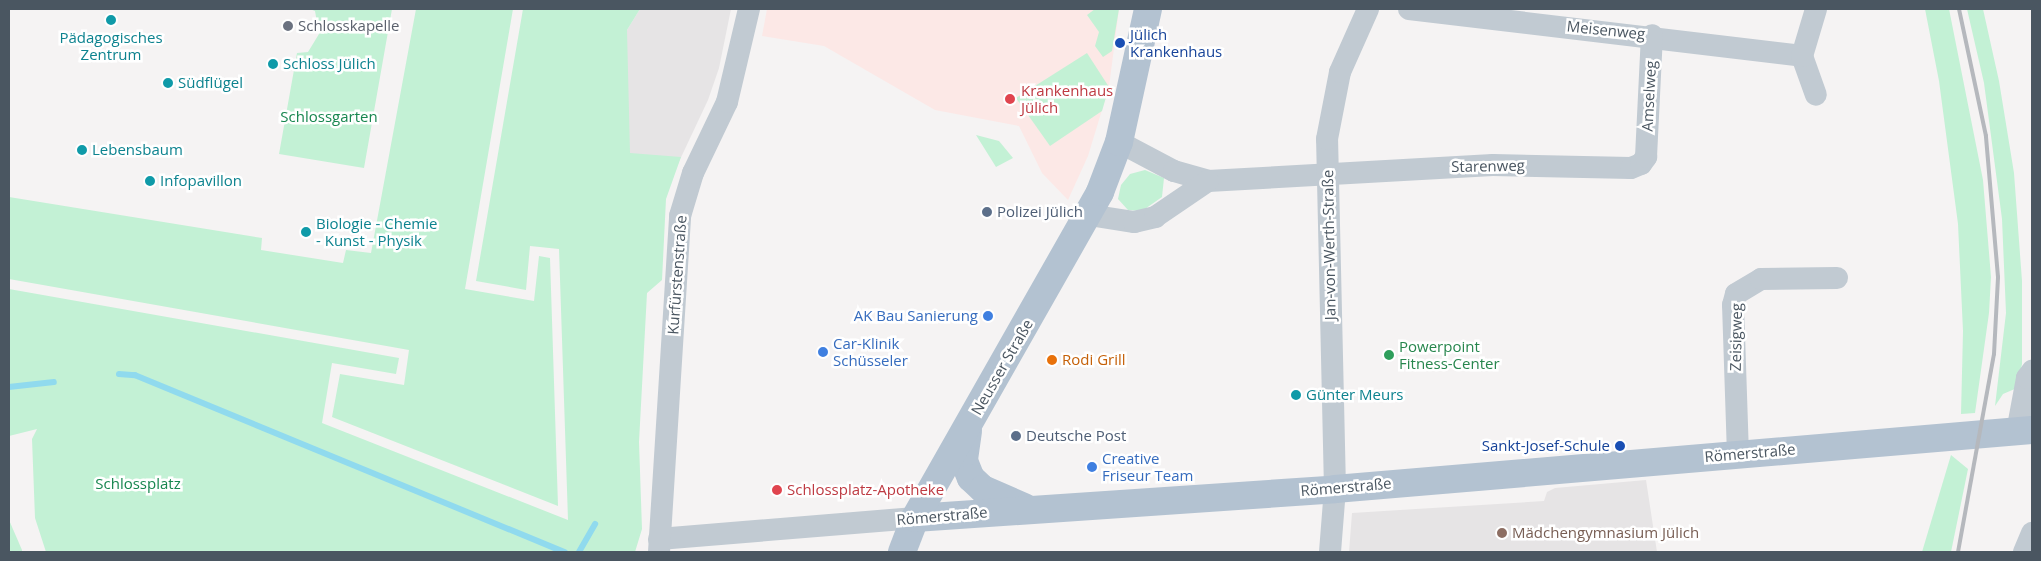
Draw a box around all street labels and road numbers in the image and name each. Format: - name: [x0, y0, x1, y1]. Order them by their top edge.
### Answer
- street label: Meisenweg: [1566, 17, 1646, 43]
- street label: Amselweg: [1638, 60, 1660, 132]
- street label: Starenweg: [1451, 156, 1525, 176]
- street label: Jan-von-Werth-Straße: [1319, 170, 1339, 320]
- street label: Kurfürstenstraße: [664, 215, 690, 335]
- street label: Zeisigweg: [1726, 303, 1746, 371]
- street label: Neusser Straße: [967, 316, 1037, 418]
- street label: Römerstraße: [1704, 440, 1796, 466]
- street label: Römerstraße: [1300, 474, 1392, 500]
- street label: Römerstraße: [896, 503, 988, 529]

